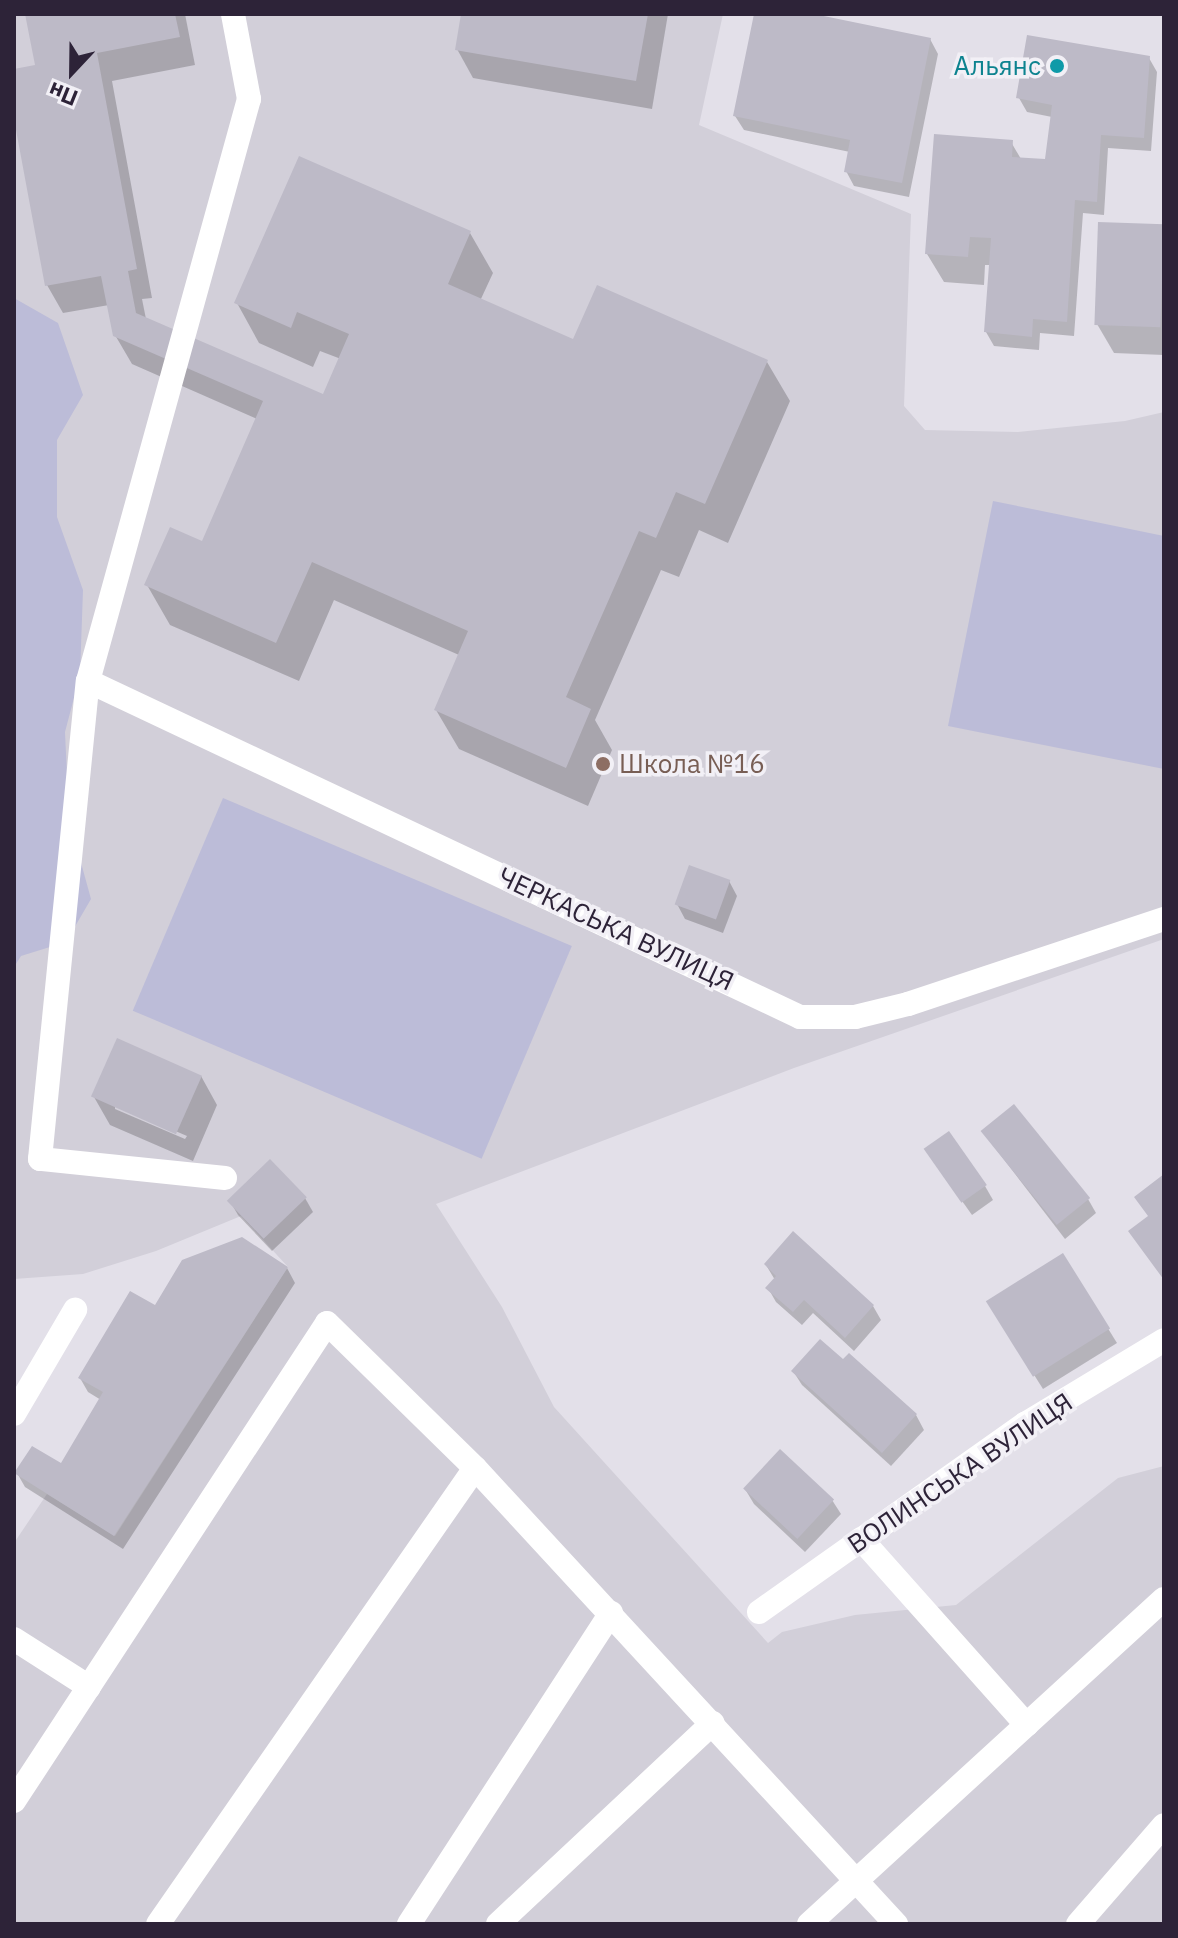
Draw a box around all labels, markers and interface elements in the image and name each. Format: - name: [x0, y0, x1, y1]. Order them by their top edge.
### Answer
- north arrow: [32, 32, 112, 112]
- place label: Альянс: [953, 50, 1041, 82]
- marker: Альянс: [1048, 57, 1066, 75]
- text: Пн: [44, 76, 82, 114]
- place label: Школа №16: [619, 748, 765, 780]
- marker: Школа №16: [594, 755, 612, 773]
- street label: ЧЕРКАСЬКА ВУЛИЦЯ: [493, 861, 739, 997]
- street label: ВОЛИНСЬКА ВУЛИЦЯ: [842, 1386, 1078, 1560]

